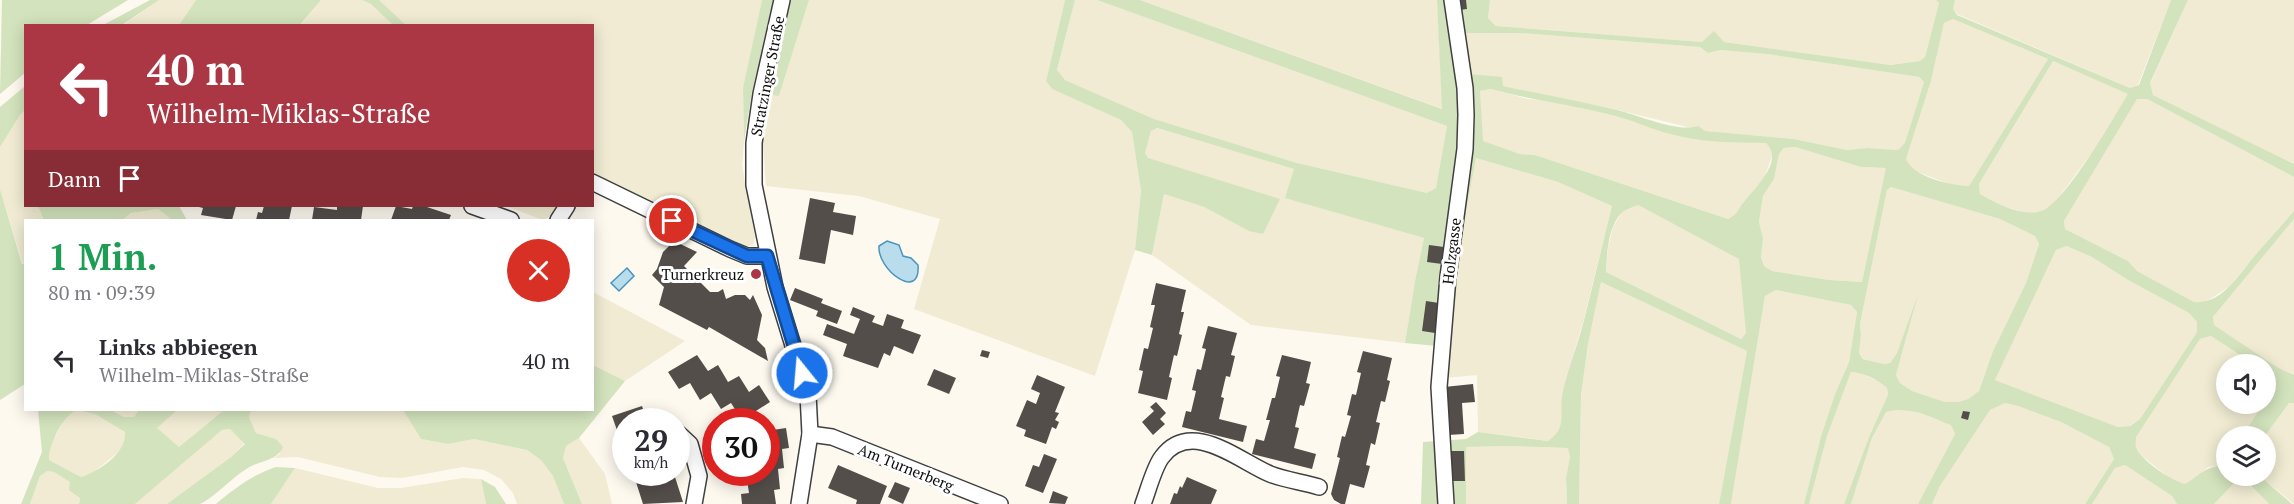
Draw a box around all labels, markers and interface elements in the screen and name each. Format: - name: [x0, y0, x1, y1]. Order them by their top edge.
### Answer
- street label: Stratzinger Straße: [746, 14, 788, 138]
- text: 40 m: [147, 41, 245, 97]
- icon: left: [48, 48, 126, 126]
- text: Wilhelm-Miklas-Straße: [147, 95, 431, 131]
- icon: arrive: [113, 162, 146, 195]
- text: Dann: [48, 164, 101, 193]
- pin: [646, 195, 697, 246]
- icon: arrive: [655, 204, 688, 237]
- street label: Holzgasse: [1437, 217, 1465, 285]
- text: 1 Min.: [48, 233, 157, 280]
- button: close: [507, 239, 570, 302]
- place label: Turnerkreuz: [662, 264, 744, 284]
- marker: Turnerkreuz: [749, 267, 763, 281]
- text: 80 m · 09:39: [48, 279, 155, 306]
- text: Links abbiegen: [99, 332, 258, 361]
- position arrow: [770, 341, 834, 405]
- icon: left: [48, 344, 81, 377]
- text: 40 m: [522, 346, 570, 375]
- map controls: [2216, 354, 2276, 486]
- button: sound: [2216, 354, 2276, 414]
- text: Wilhelm-Miklas-Straße: [99, 361, 309, 388]
- speed limit sign: 30: [702, 408, 780, 486]
- text: 29: [634, 420, 668, 460]
- button: layers: [2216, 426, 2276, 486]
- street label: Am Turnerberg: [855, 439, 958, 496]
- text: km/h: [634, 452, 668, 472]

